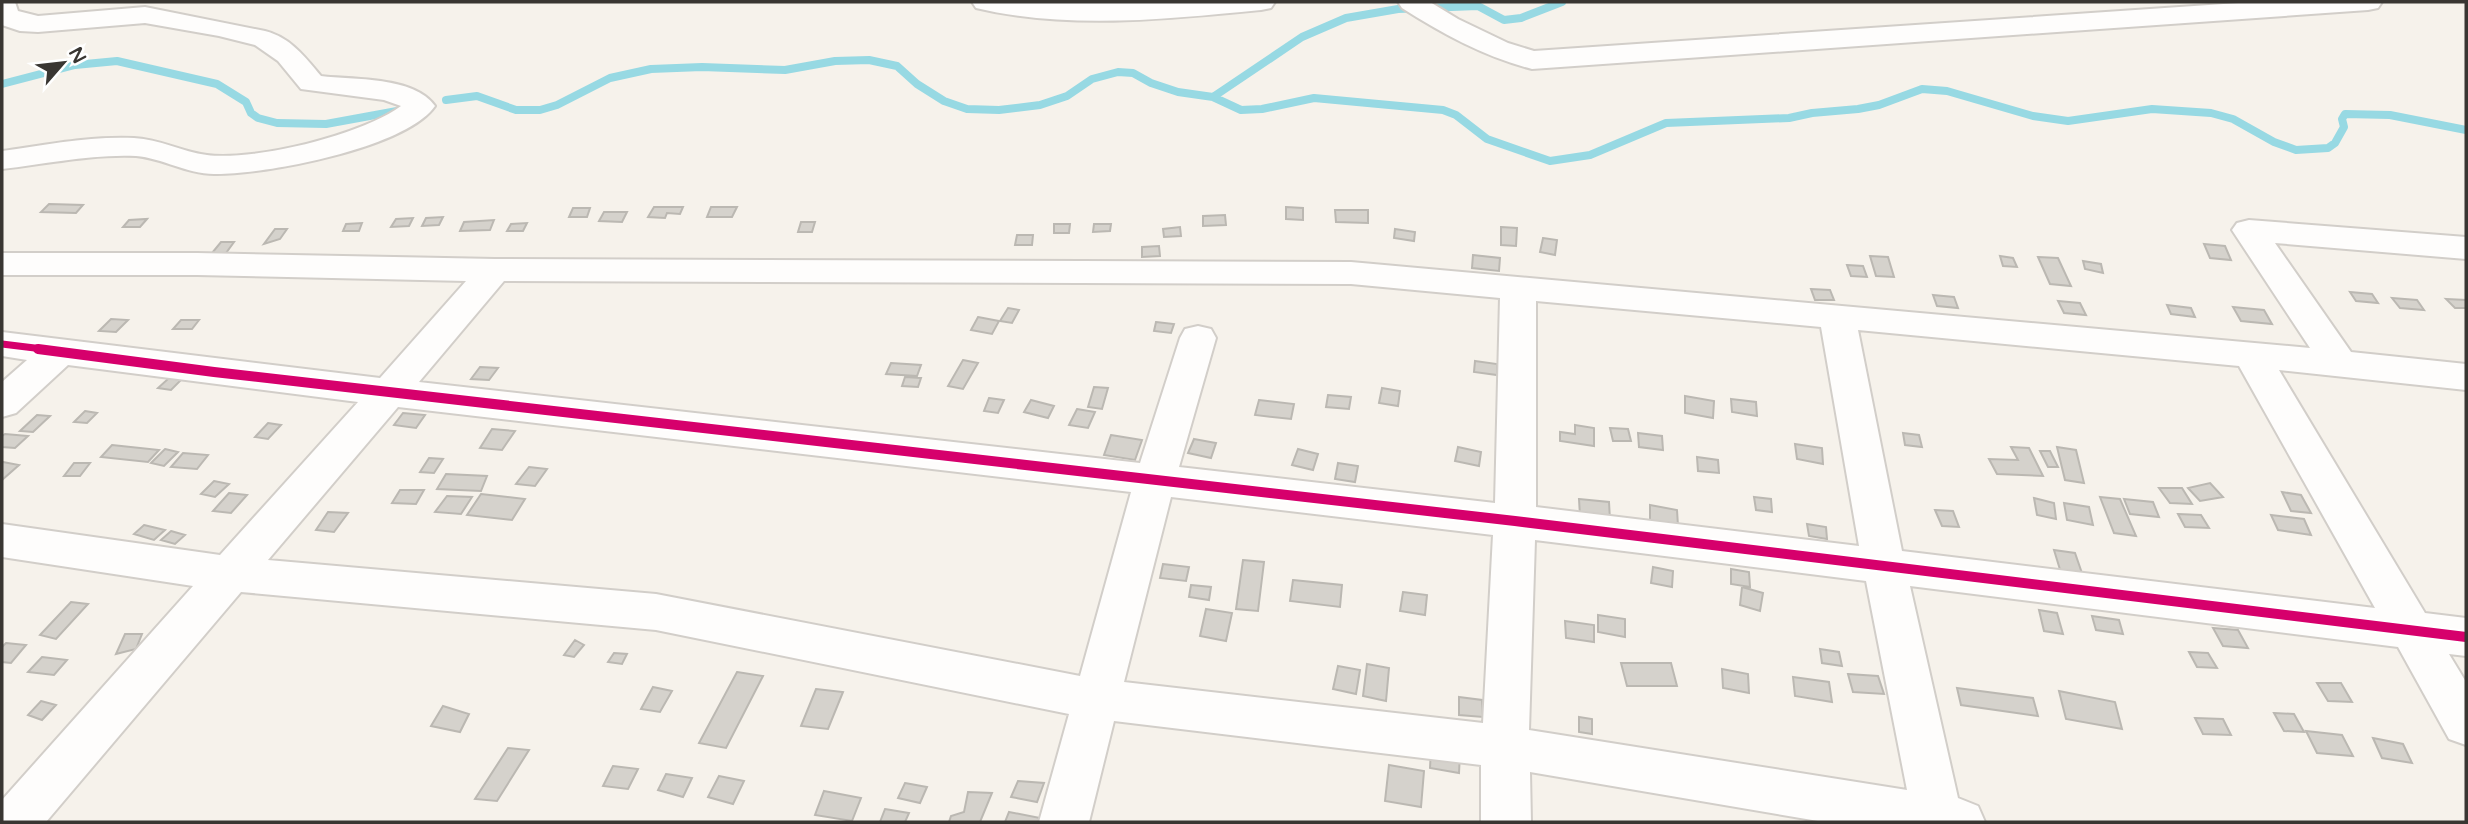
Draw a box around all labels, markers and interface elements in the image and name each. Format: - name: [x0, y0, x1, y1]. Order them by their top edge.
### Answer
- north arrow: [28, 28, 98, 98]
- text: N: [64, 44, 90, 67]

